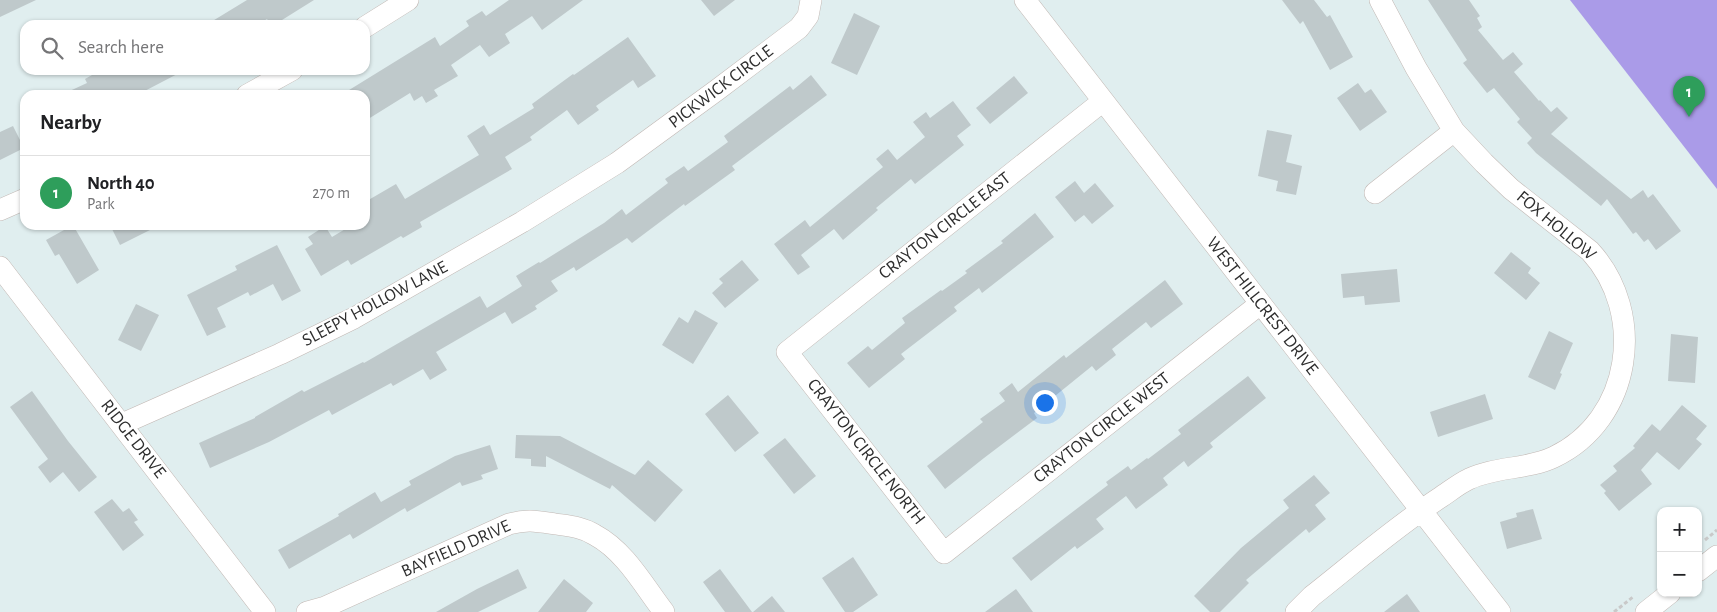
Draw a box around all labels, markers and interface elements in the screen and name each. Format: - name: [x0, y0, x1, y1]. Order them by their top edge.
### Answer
- search box: [20, 20, 370, 75]
- icon: search: [38, 34, 66, 62]
- text: Search here: [78, 38, 164, 57]
- street label: PICKWICK CIRCLE: [666, 42, 777, 132]
- pin: 1: [1673, 76, 1705, 117]
- text: Nearby: [40, 112, 101, 133]
- street label: CRAYTON CIRCLE EAST: [876, 169, 1014, 283]
- text: North 40: [87, 174, 155, 193]
- text: 1: [53, 185, 59, 201]
- text: 270 m: [312, 185, 350, 201]
- street label: FOX HOLLOW: [1513, 188, 1599, 264]
- text: Park: [87, 196, 115, 212]
- street label: WEST HILLCREST DRIVE: [1203, 234, 1321, 378]
- street label: SLEEPY HOLLOW LANE: [299, 258, 451, 350]
- street label: CRAYTON CIRCLE WEST: [1030, 369, 1174, 487]
- street label: CRAYTON CIRCLE NORTH: [804, 376, 928, 528]
- your location: [1032, 390, 1058, 416]
- street label: RIDGE DRIVE: [97, 396, 169, 482]
- map controls: [1657, 507, 1702, 597]
- button: +: [1657, 507, 1702, 552]
- street label: BAYFIELD DRIVE: [399, 517, 513, 581]
- button: −: [1657, 552, 1702, 597]

